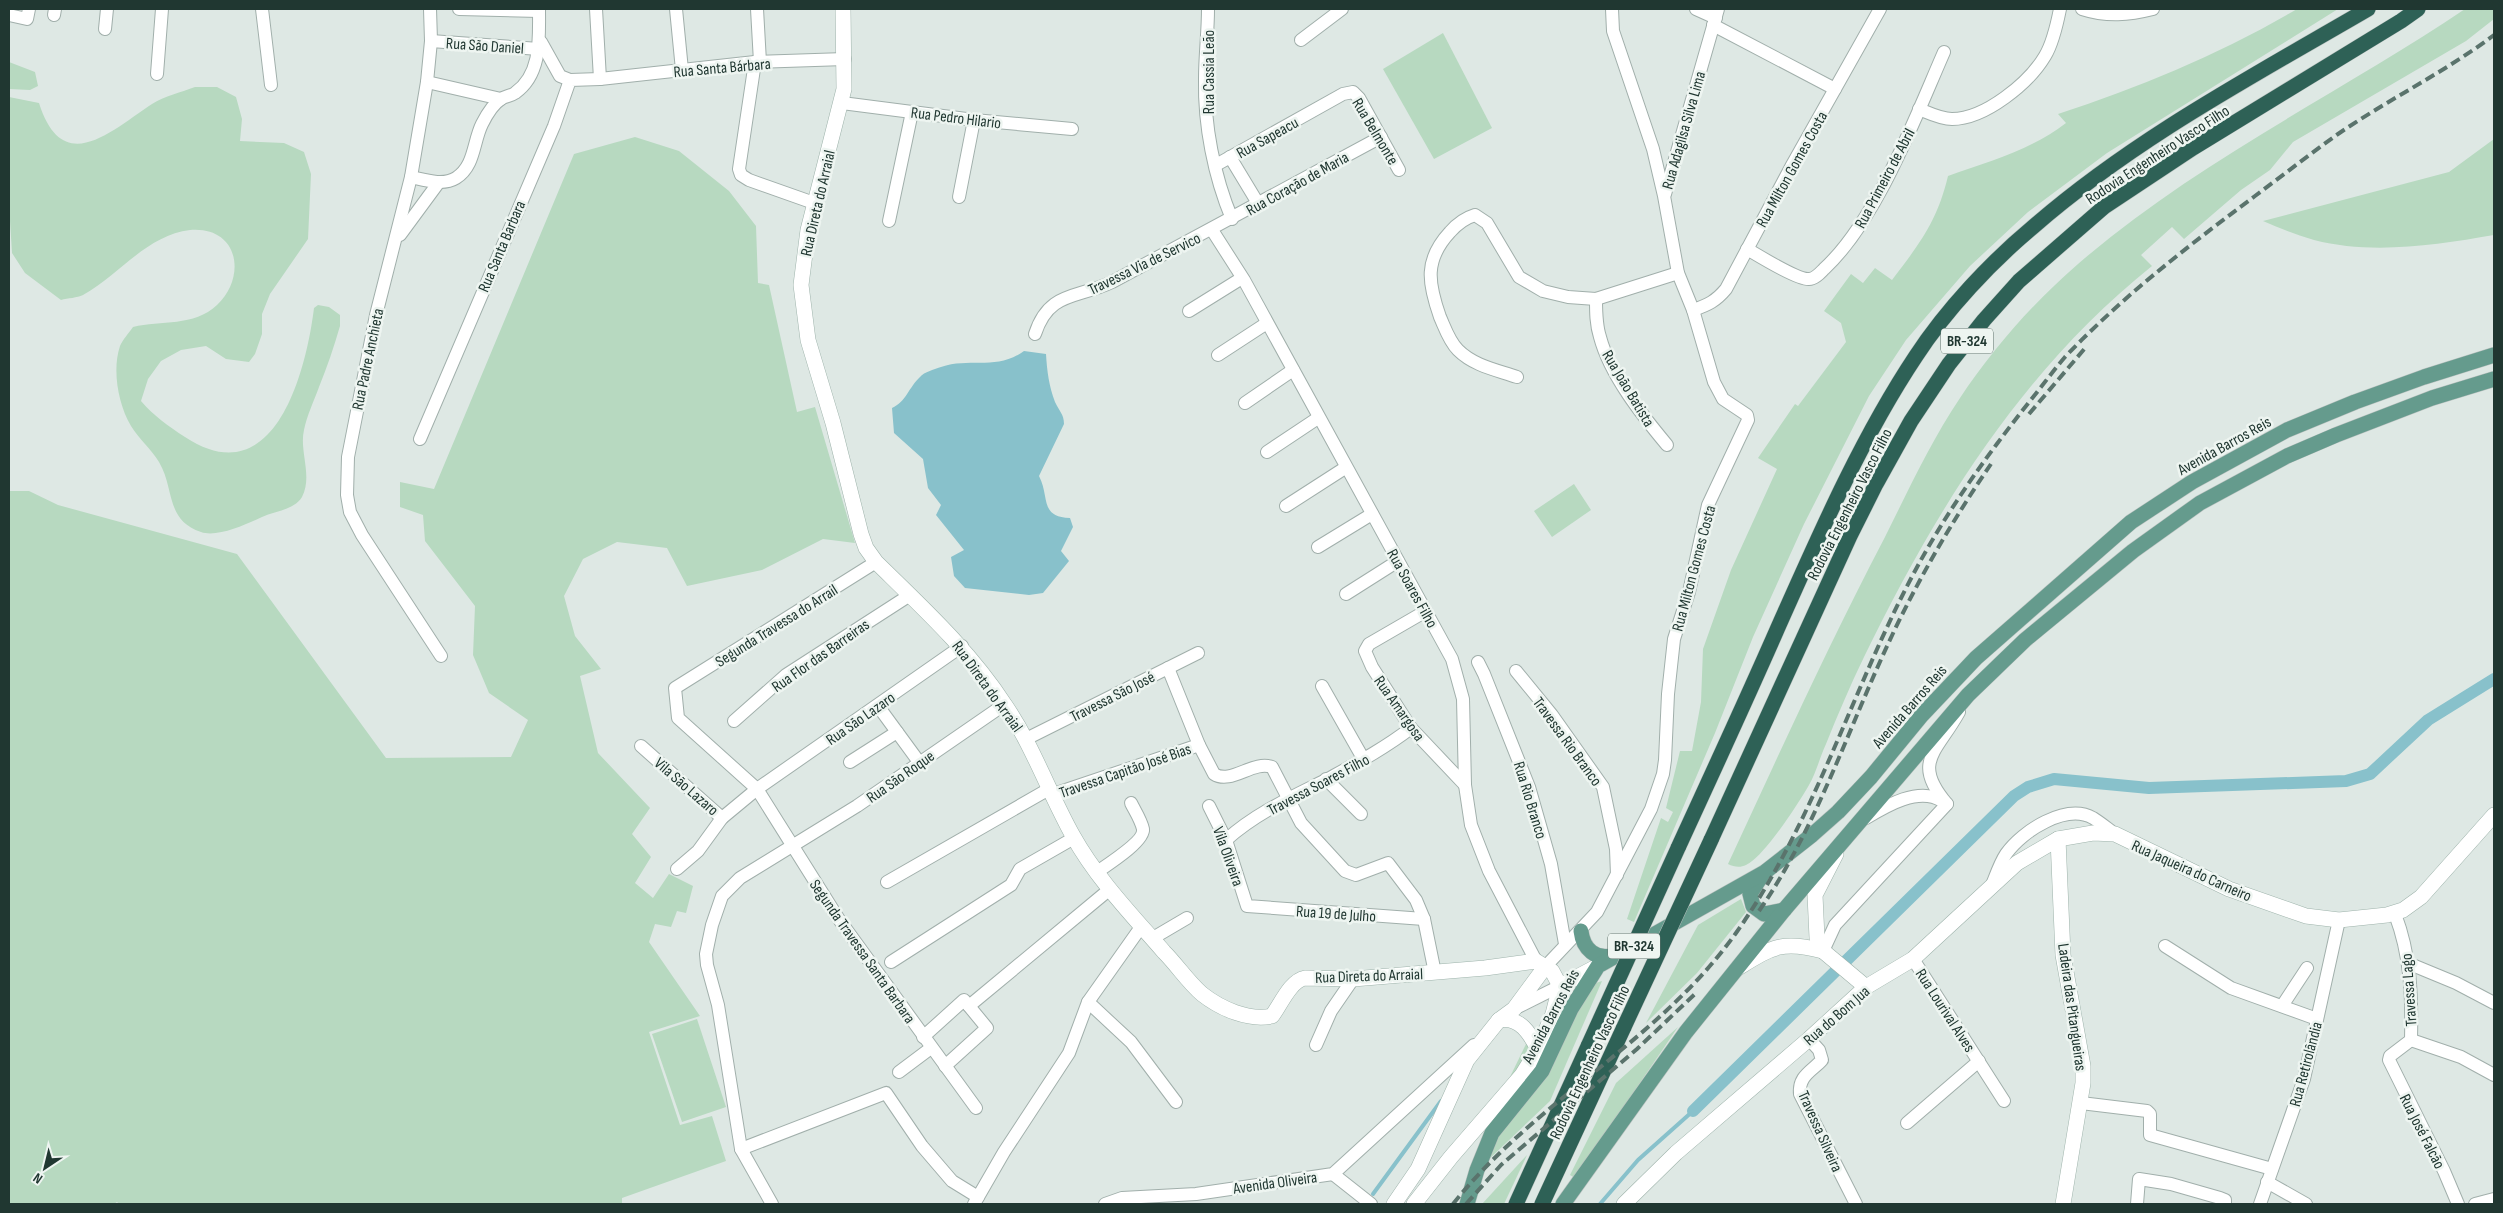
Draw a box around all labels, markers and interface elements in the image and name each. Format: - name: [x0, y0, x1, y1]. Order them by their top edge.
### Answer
- street label: Rua Cassia Leão: [1200, 30, 1219, 114]
- street label: Rua São Daniel: [445, 34, 525, 59]
- street label: Rua Santa Bárbara: [673, 55, 772, 82]
- street label: Rua Adagilsa Silva Lima: [1659, 69, 1710, 192]
- street label: Rua Belmonte: [1347, 95, 1402, 169]
- street label: Rodovia Engenheiro Vasco Filho: [2082, 102, 2233, 209]
- street label: Rua Pedro Hilario: [910, 104, 1002, 133]
- street label: Rua Milton Gomes Costa: [1753, 108, 1832, 231]
- street label: Rua Sapeacu: [1233, 113, 1302, 163]
- street label: Rua Primeiro de Abril: [1851, 126, 1920, 232]
- street label: Rua Coração de Maria: [1243, 148, 1352, 220]
- street label: Rua Direta do Arraial: [797, 149, 840, 258]
- street label: Rua Santa Barbara: [475, 198, 530, 295]
- street label: Travessa Via de Servico: [1085, 229, 1204, 300]
- street label: Rua Padre Anchieta: [348, 307, 388, 412]
- road number: BR-324: [1941, 328, 1993, 354]
- street label: Rua João Batista: [1597, 347, 1658, 430]
- street label: Avenida Barros Reis: [2174, 413, 2275, 480]
- street label: Rodovia Engenheiro Vasco Filho: [1804, 426, 1897, 584]
- street label: Rua Milton Gomes Costa: [1668, 503, 1720, 633]
- street label: Rua Soares Filho: [1382, 546, 1441, 631]
- street label: Segunda Travessa do Arrail: [712, 581, 842, 672]
- street label: Rua Flor das Barreiras: [768, 615, 873, 697]
- street label: Rua Direta do Arraial: [947, 638, 1026, 736]
- street label: Avenida Barros Reis: [1868, 661, 1952, 753]
- street label: Travessa São José: [1067, 668, 1158, 727]
- street label: Rua Amargosa: [1369, 673, 1428, 745]
- street label: Rua São Lazaro: [823, 689, 899, 750]
- street label: Travessa Rio Branco: [1528, 694, 1605, 790]
- street label: Travessa Capitão José Bias: [1057, 740, 1194, 803]
- street label: Rua São Roque: [863, 747, 938, 808]
- street label: Travessa Soares Filho: [1265, 751, 1373, 820]
- street label: Vila São Lazaro: [650, 754, 722, 820]
- street label: Rua Rio Branco: [1509, 760, 1550, 841]
- street label: Vila Oliveira: [1208, 824, 1247, 889]
- street label: Rua Jaqueira do Carneiro: [2128, 836, 2254, 906]
- street label: Segunda Travessa Santa Barbara: [805, 876, 919, 1028]
- street label: Rua 19 de Julho: [1295, 902, 1377, 927]
- road number: BR-324: [1608, 934, 1660, 958]
- street label: Ladeira das Pitangueiras: [2053, 942, 2090, 1072]
- street label: Travessa Lago: [2397, 953, 2422, 1027]
- street label: Rua Direta do Arraial: [1315, 965, 1423, 988]
- street label: Avenida Barros Reis: [1518, 966, 1584, 1068]
- street label: Rua Lourival Alves: [1911, 966, 1979, 1056]
- street label: Rua do Bom Jua: [1800, 982, 1874, 1050]
- street label: Rodovia Engenheiro Vasco Filho: [1546, 983, 1634, 1143]
- street label: Rua Retirolândia: [2286, 1020, 2327, 1109]
- street label: Travessa Silveira: [1793, 1088, 1846, 1175]
- street label: Rua José Falcão: [2395, 1091, 2449, 1172]
- north arrow: [20, 1143, 70, 1193]
- street label: Avenida Oliveira: [1231, 1168, 1318, 1199]
- text: N: [30, 1169, 46, 1187]

